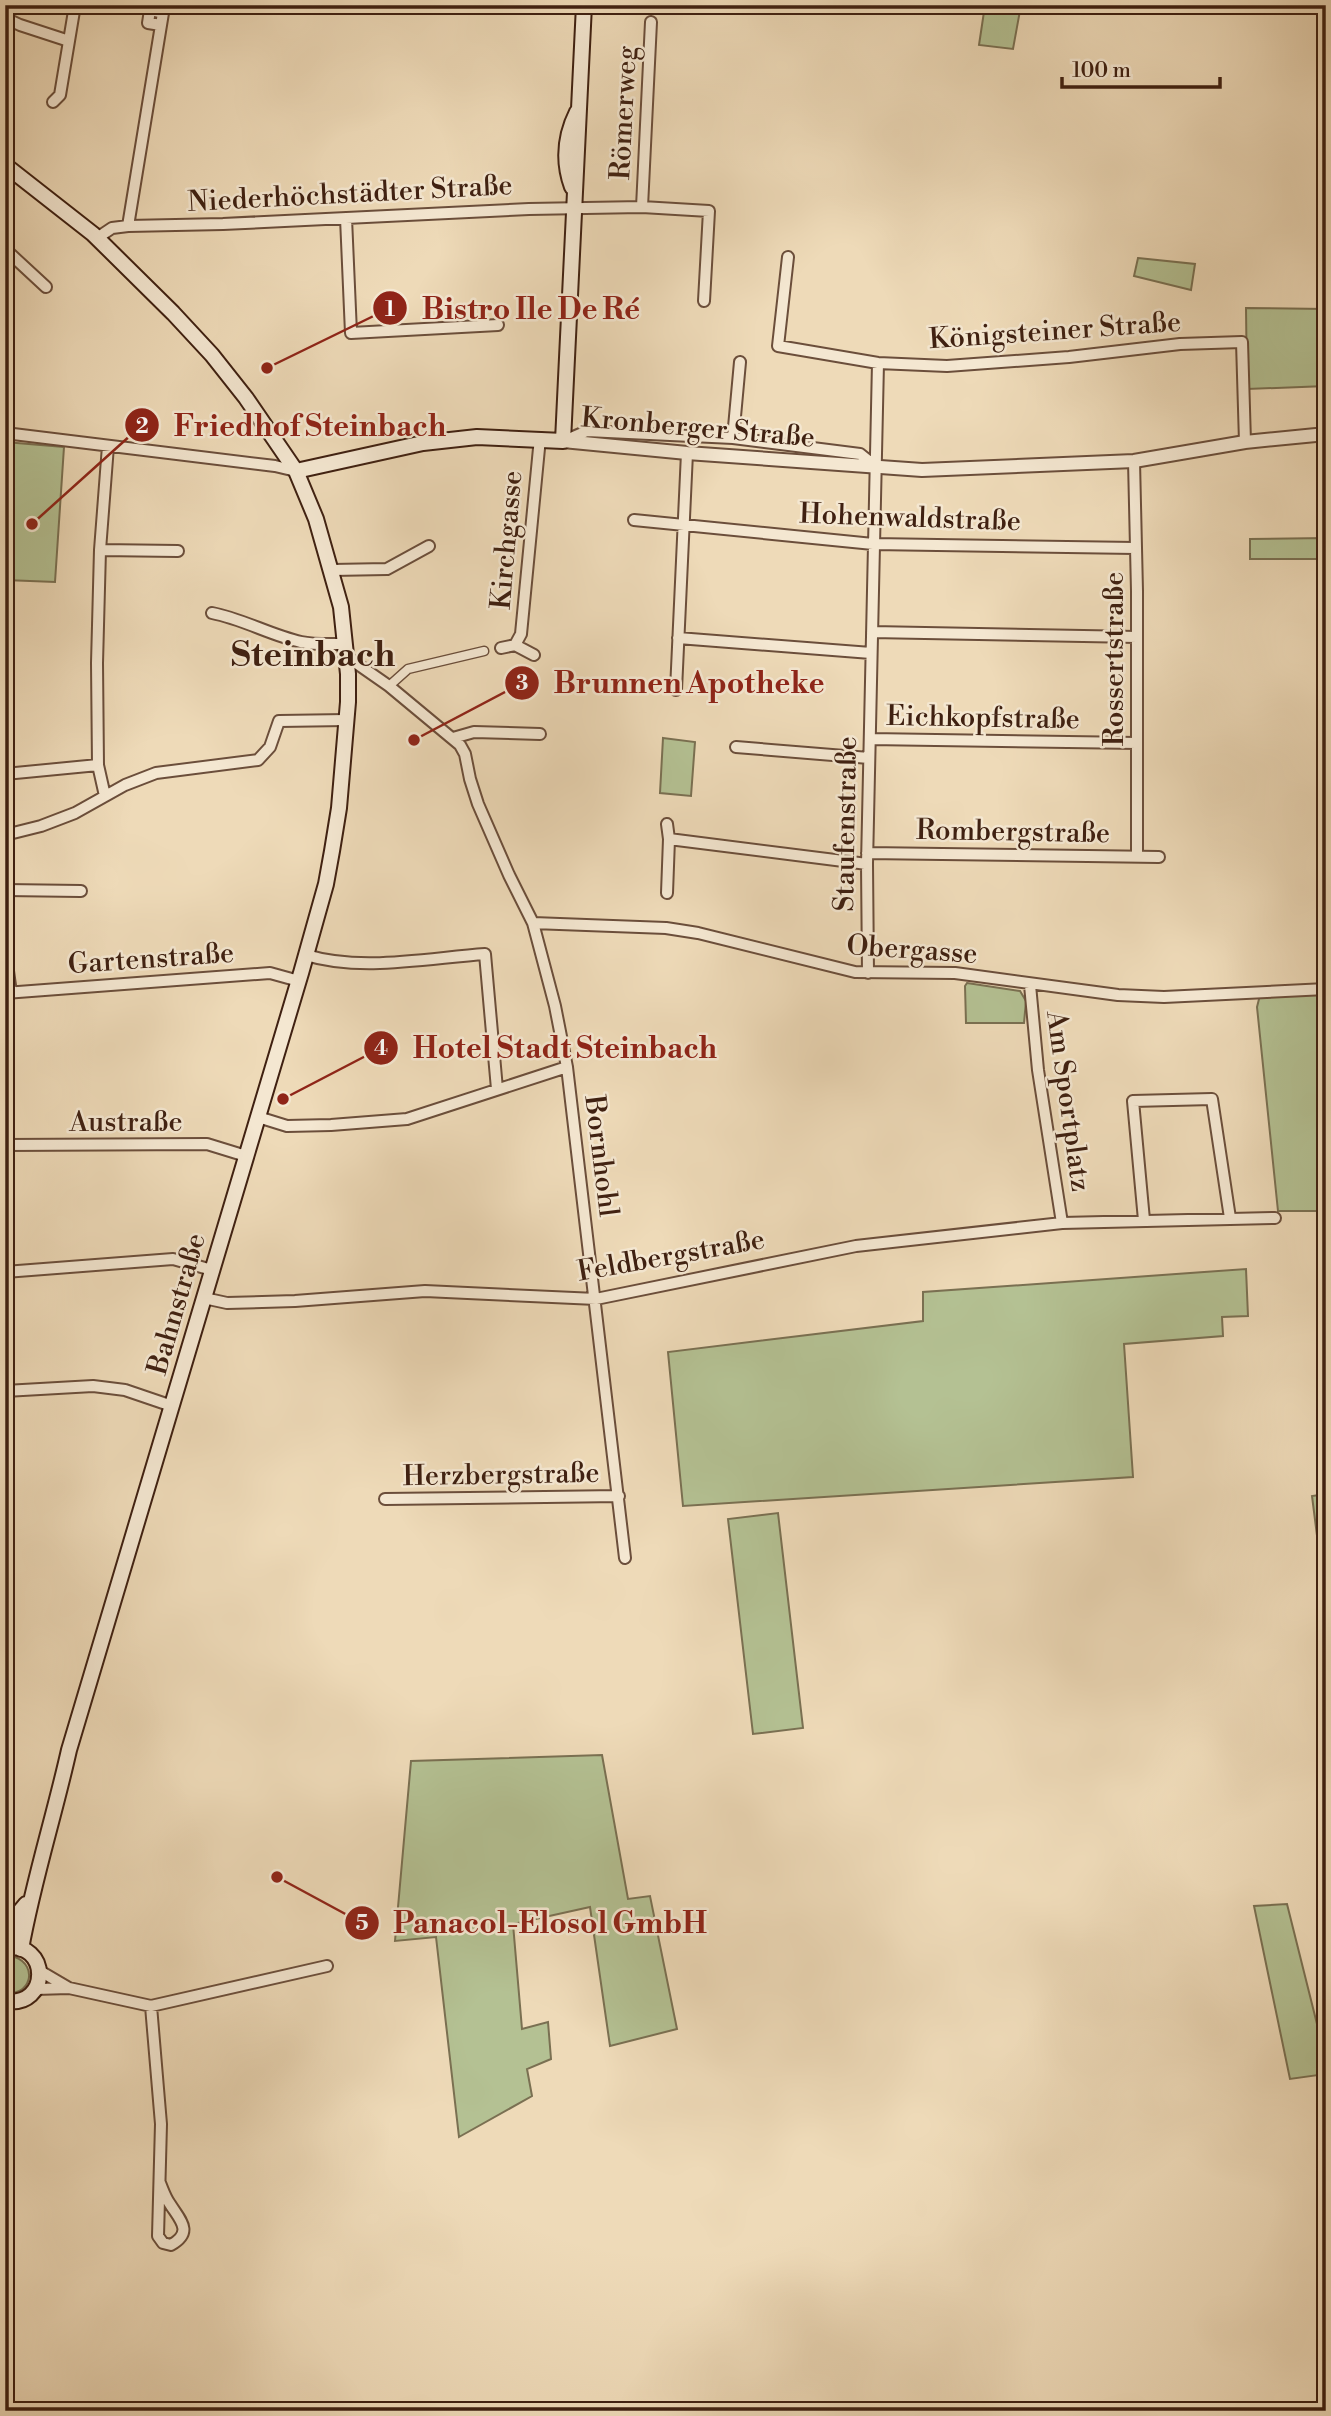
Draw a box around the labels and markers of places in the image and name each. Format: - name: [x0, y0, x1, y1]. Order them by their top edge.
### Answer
- callout: Bistro Ile De Ré: [373, 283, 654, 334]
- callout: Friedhof Steinbach: [124, 400, 460, 451]
- callout: Brunnen Apotheke: [505, 657, 839, 708]
- callout: Hotel Stadt Steinbach: [364, 1022, 731, 1073]
- callout: Panacol-Elosol GmbH: [344, 1897, 721, 1948]

